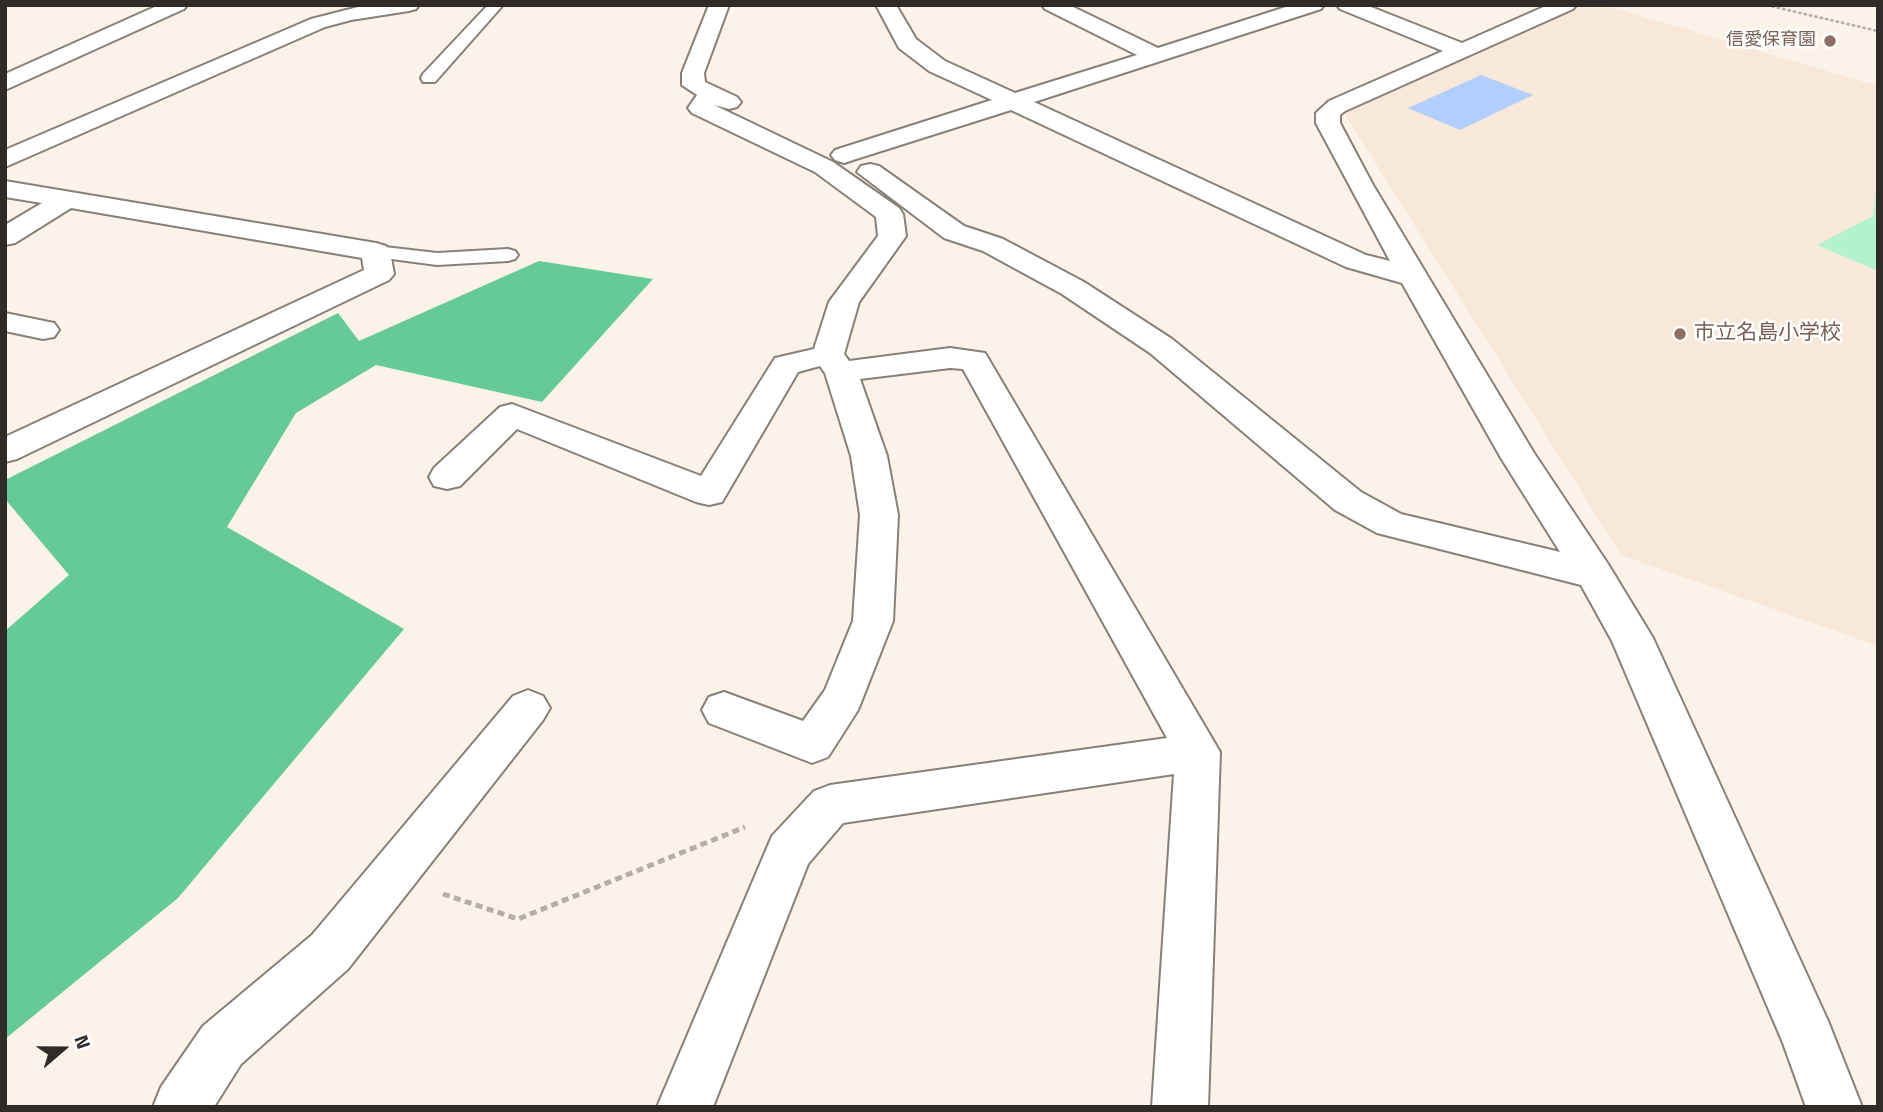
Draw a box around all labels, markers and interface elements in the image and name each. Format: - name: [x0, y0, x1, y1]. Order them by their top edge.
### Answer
- place label: 信愛保育園: [1726, 30, 1816, 52]
- marker: 信愛保育園: [1822, 33, 1838, 49]
- place label: 市立名島小学校: [1694, 321, 1841, 347]
- marker: 市立名島小学校: [1672, 326, 1688, 342]
- north arrow: [28, 1014, 98, 1084]
- text: N: [67, 1030, 99, 1053]

